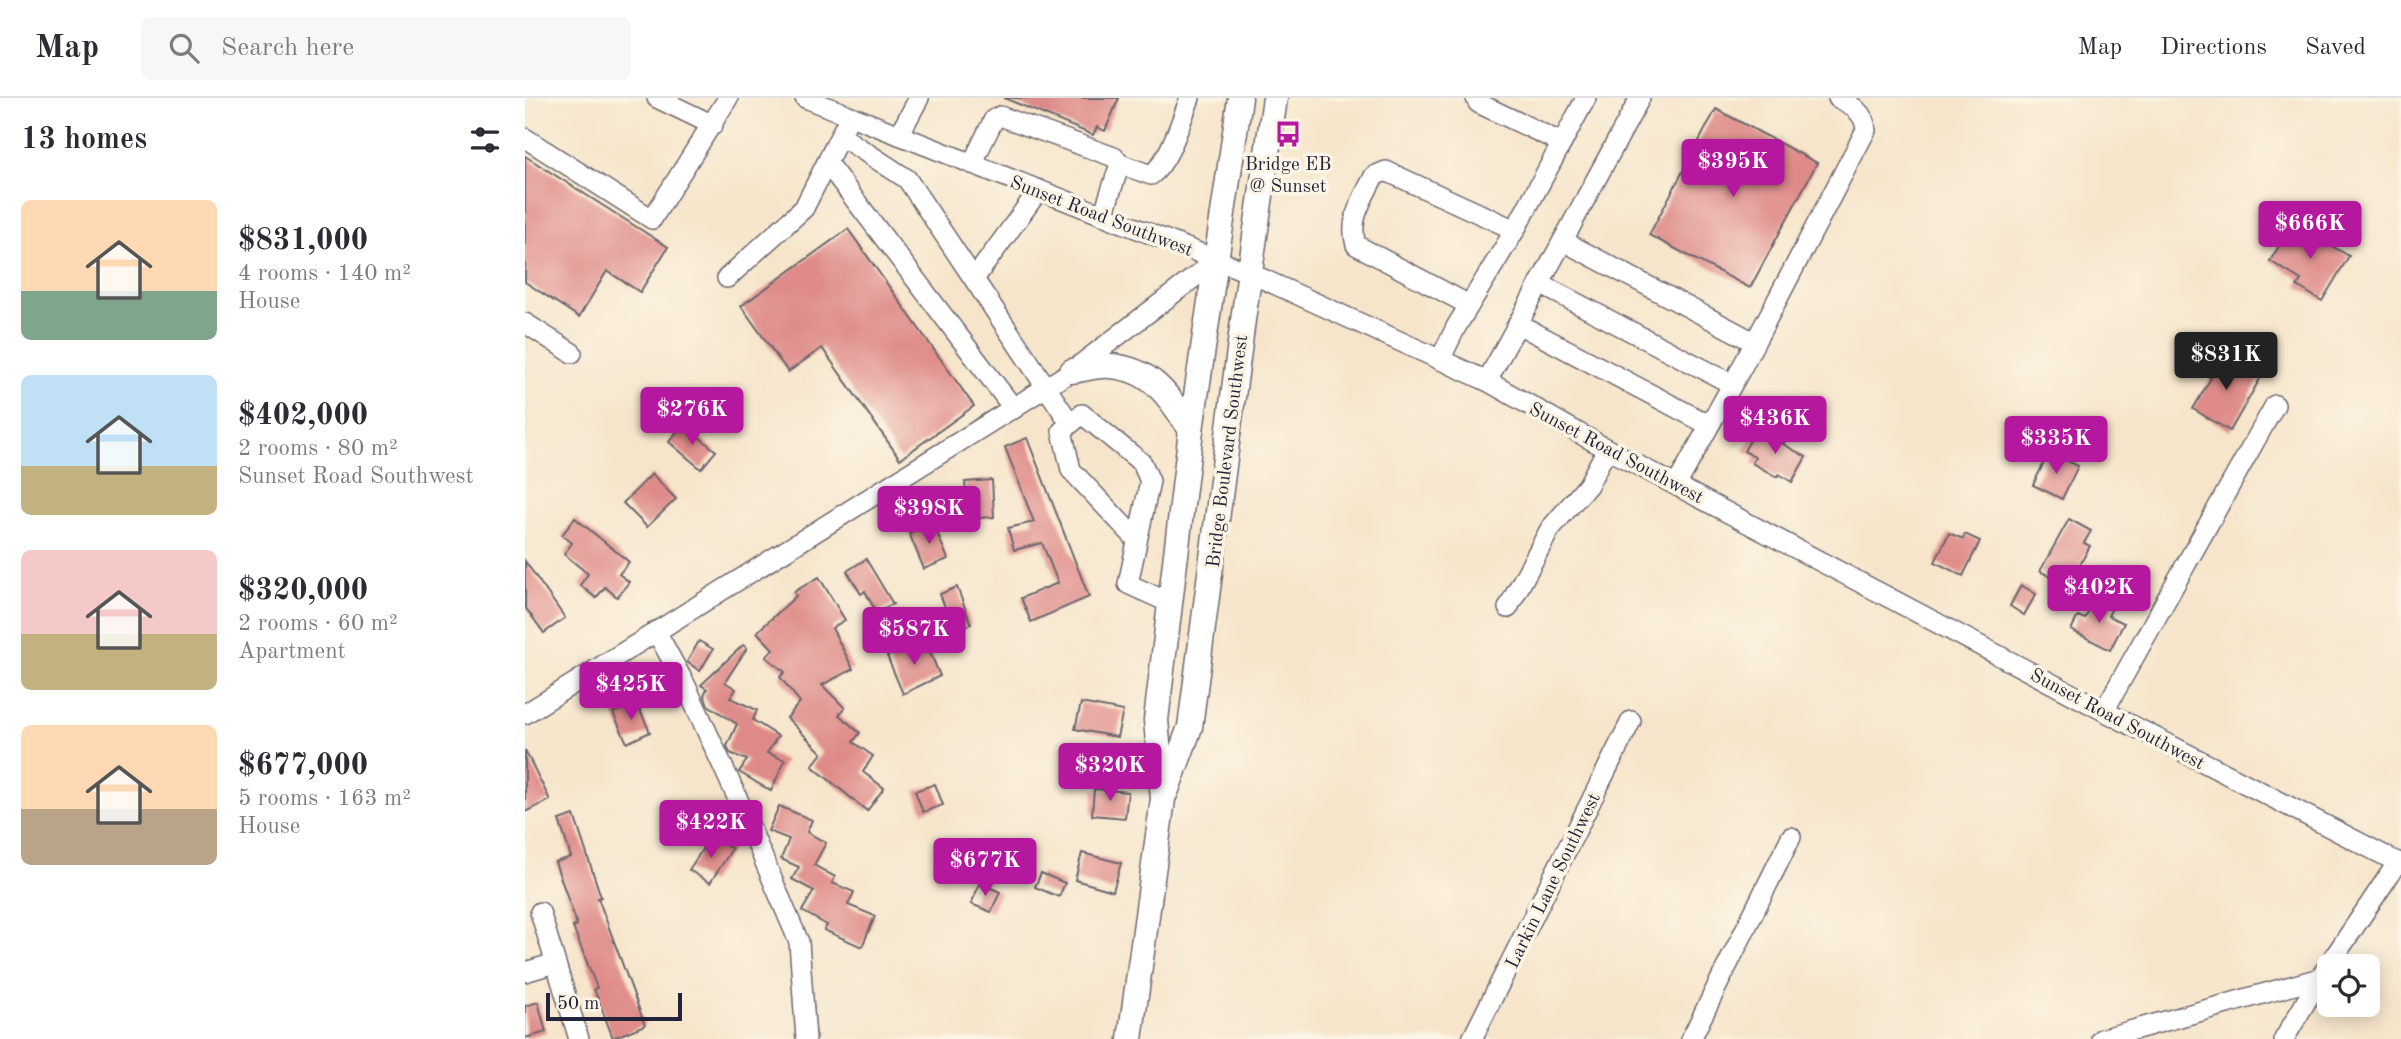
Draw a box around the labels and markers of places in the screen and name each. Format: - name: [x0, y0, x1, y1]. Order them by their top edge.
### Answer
- bus stop icon: Bridge EB @ Sunset: [1273, 119, 1303, 149]
- pin: $395K: [1684, 140, 1782, 199]
- place label: Bridge EB @ Sunset: [1245, 156, 1331, 197]
- pin: $666K: [2261, 202, 2359, 261]
- pin: $831K: [2177, 332, 2275, 392]
- pin: $276K: [643, 388, 741, 447]
- pin: $436K: [1726, 396, 1824, 456]
- pin: $335K: [2007, 416, 2105, 476]
- pin: $398K: [880, 486, 978, 546]
- pin: $402K: [2050, 566, 2148, 625]
- pin: $587K: [865, 608, 963, 667]
- pin: $425K: [582, 662, 680, 722]
- pin: $320K: [1061, 744, 1159, 803]
- pin: $422K: [662, 800, 760, 860]
- pin: $677K: [936, 838, 1034, 898]

